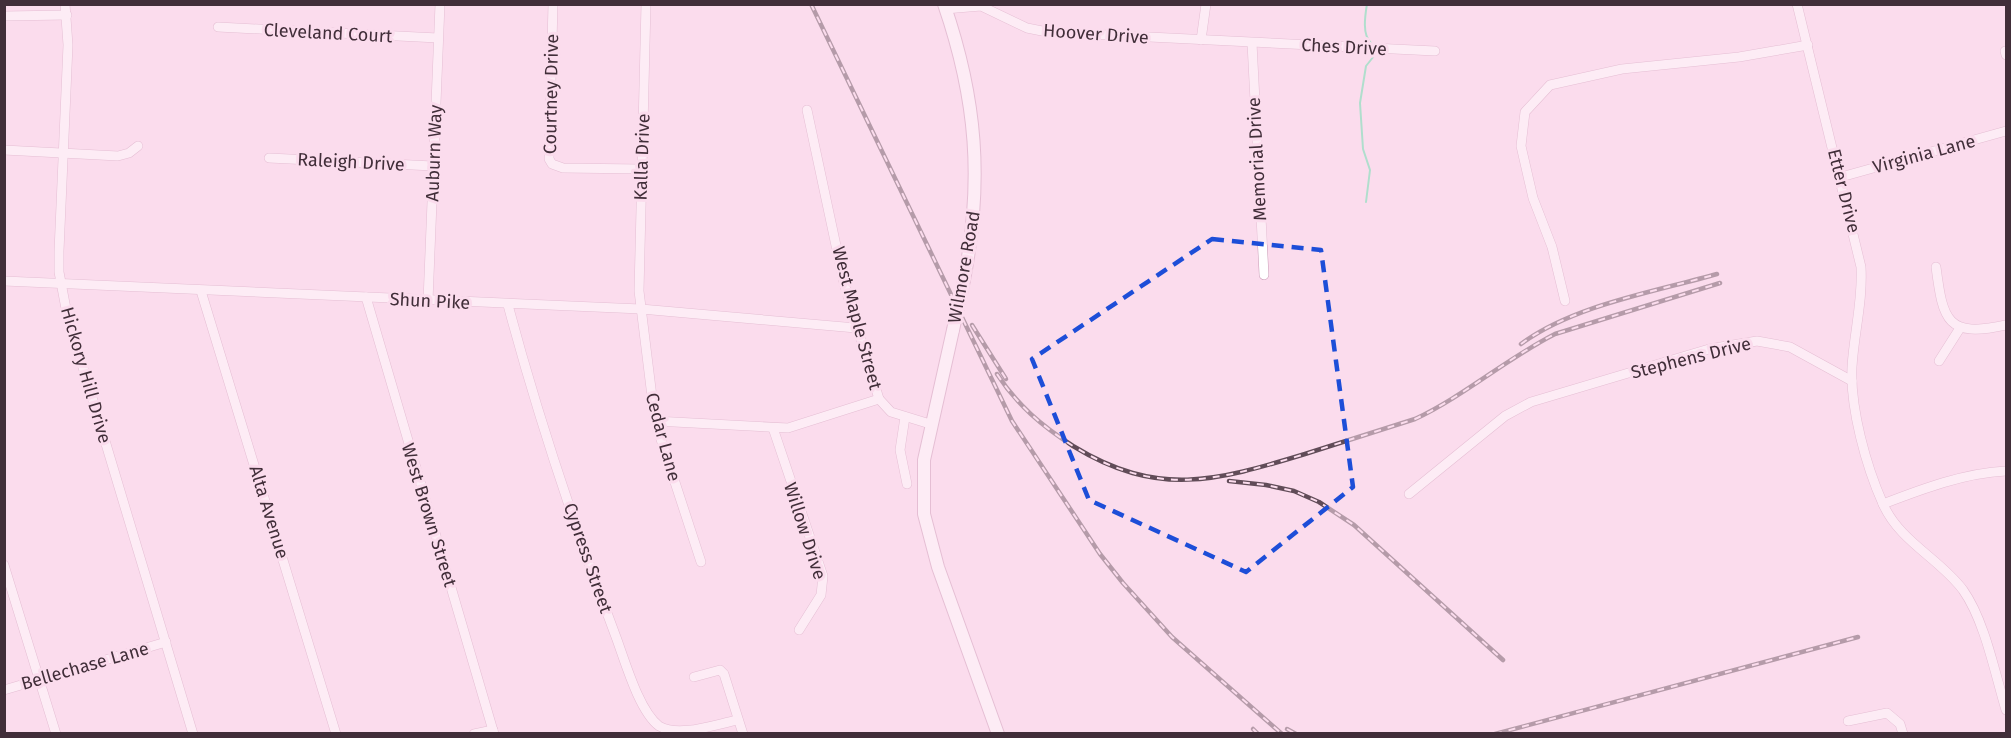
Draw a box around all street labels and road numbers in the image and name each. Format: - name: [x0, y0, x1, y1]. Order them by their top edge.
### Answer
- street label: Cleveland Court: [263, 19, 393, 47]
- street label: Hoover Drive: [1043, 19, 1149, 49]
- street label: Courtney Drive: [539, 34, 563, 154]
- street label: Ches Drive: [1301, 34, 1387, 60]
- street label: Memorial Drive: [1243, 97, 1271, 221]
- street label: Auburn Way: [421, 104, 447, 202]
- street label: Kalla Drive: [629, 113, 655, 201]
- street label: Virginia Lane: [1870, 130, 1978, 178]
- street label: Etter Drive: [1823, 147, 1865, 235]
- street label: Raleigh Drive: [297, 148, 405, 176]
- street label: Wilmore Road: [943, 209, 985, 325]
- street label: West Maple Street: [827, 244, 887, 392]
- street label: Shun Pike: [389, 288, 471, 314]
- street label: Hickory Hill Drive: [56, 304, 116, 446]
- street label: Stephens Drive: [1629, 332, 1753, 384]
- street label: Cedar Lane: [641, 390, 685, 484]
- street label: West Brown Street: [397, 440, 461, 590]
- street label: Alta Avenue: [244, 463, 294, 561]
- street label: Willow Drive: [779, 480, 831, 582]
- street label: Cypress Street: [559, 500, 617, 617]
- street label: Bellechase Lane: [19, 637, 151, 695]

